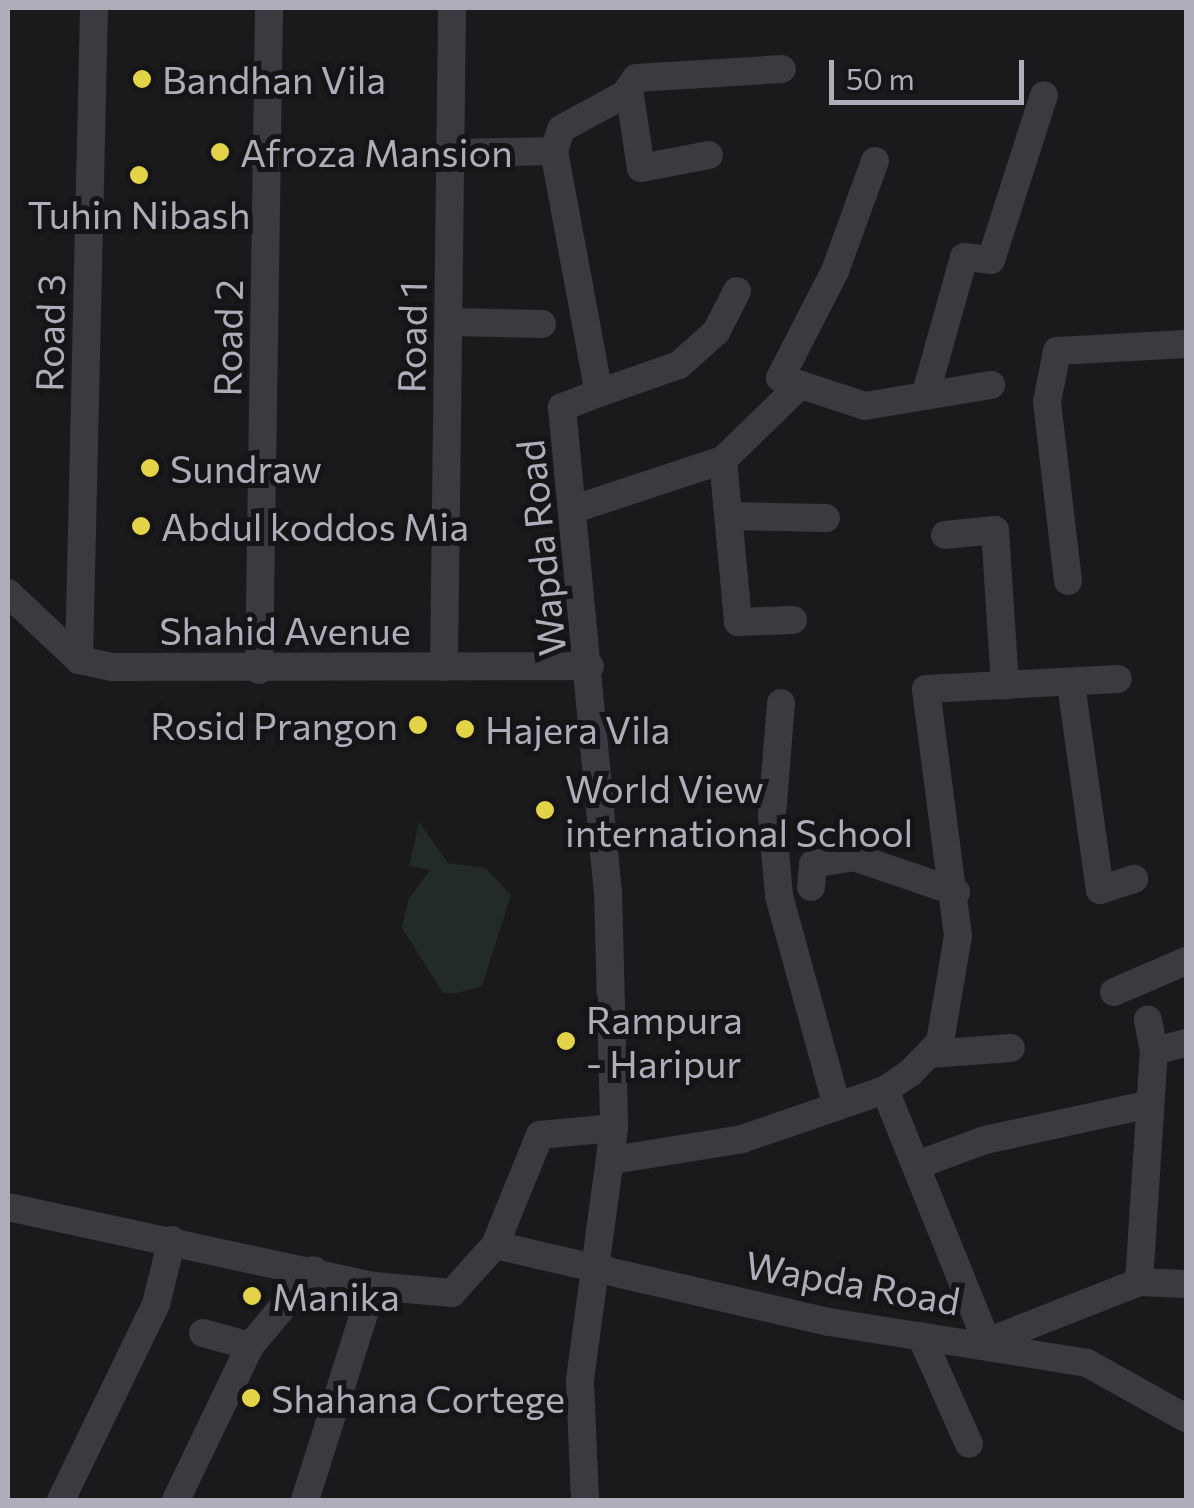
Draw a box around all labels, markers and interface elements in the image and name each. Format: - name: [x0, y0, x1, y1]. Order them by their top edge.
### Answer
- scale bar: [834, 40, 1029, 102]
- place label: Bandhan Vila: [162, 56, 386, 102]
- text: 50 m: [846, 59, 915, 96]
- marker: Bandhan Vila: [131, 68, 153, 90]
- place label: Afroza Mansion: [240, 129, 513, 175]
- marker: Afroza Mansion: [209, 141, 231, 163]
- marker: Tuhin Nibash: [128, 164, 150, 186]
- place label: Tuhin Nibash: [28, 191, 250, 237]
- street label: Road 3: [25, 274, 73, 392]
- street label: Road 2: [203, 279, 251, 397]
- street label: Road 1: [387, 280, 435, 394]
- street label: Wapda Road: [506, 438, 574, 658]
- place label: Sundraw: [170, 445, 322, 491]
- marker: Sundraw: [139, 457, 161, 479]
- place label: Abdul koddos Mia: [161, 503, 469, 549]
- marker: Abdul koddos Mia: [130, 515, 152, 537]
- street label: Shahid Avenue: [159, 607, 411, 653]
- place label: Rosid Prangon: [150, 702, 398, 748]
- place label: Hajera Vila: [485, 706, 670, 752]
- marker: Rosid Prangon: [407, 714, 429, 736]
- marker: Hajera Vila: [454, 718, 476, 740]
- place label: World View international School: [565, 765, 913, 854]
- marker: World View international School: [534, 799, 556, 821]
- place label: Rampura - Haripur: [586, 996, 743, 1086]
- marker: Rampura - Haripur: [555, 1030, 577, 1052]
- street label: Wapda Road: [742, 1241, 964, 1323]
- place label: Manika: [272, 1273, 400, 1319]
- marker: Manika: [241, 1285, 263, 1307]
- place label: Shahana Cortege: [271, 1375, 565, 1421]
- marker: Shahana Cortege: [240, 1387, 262, 1409]

